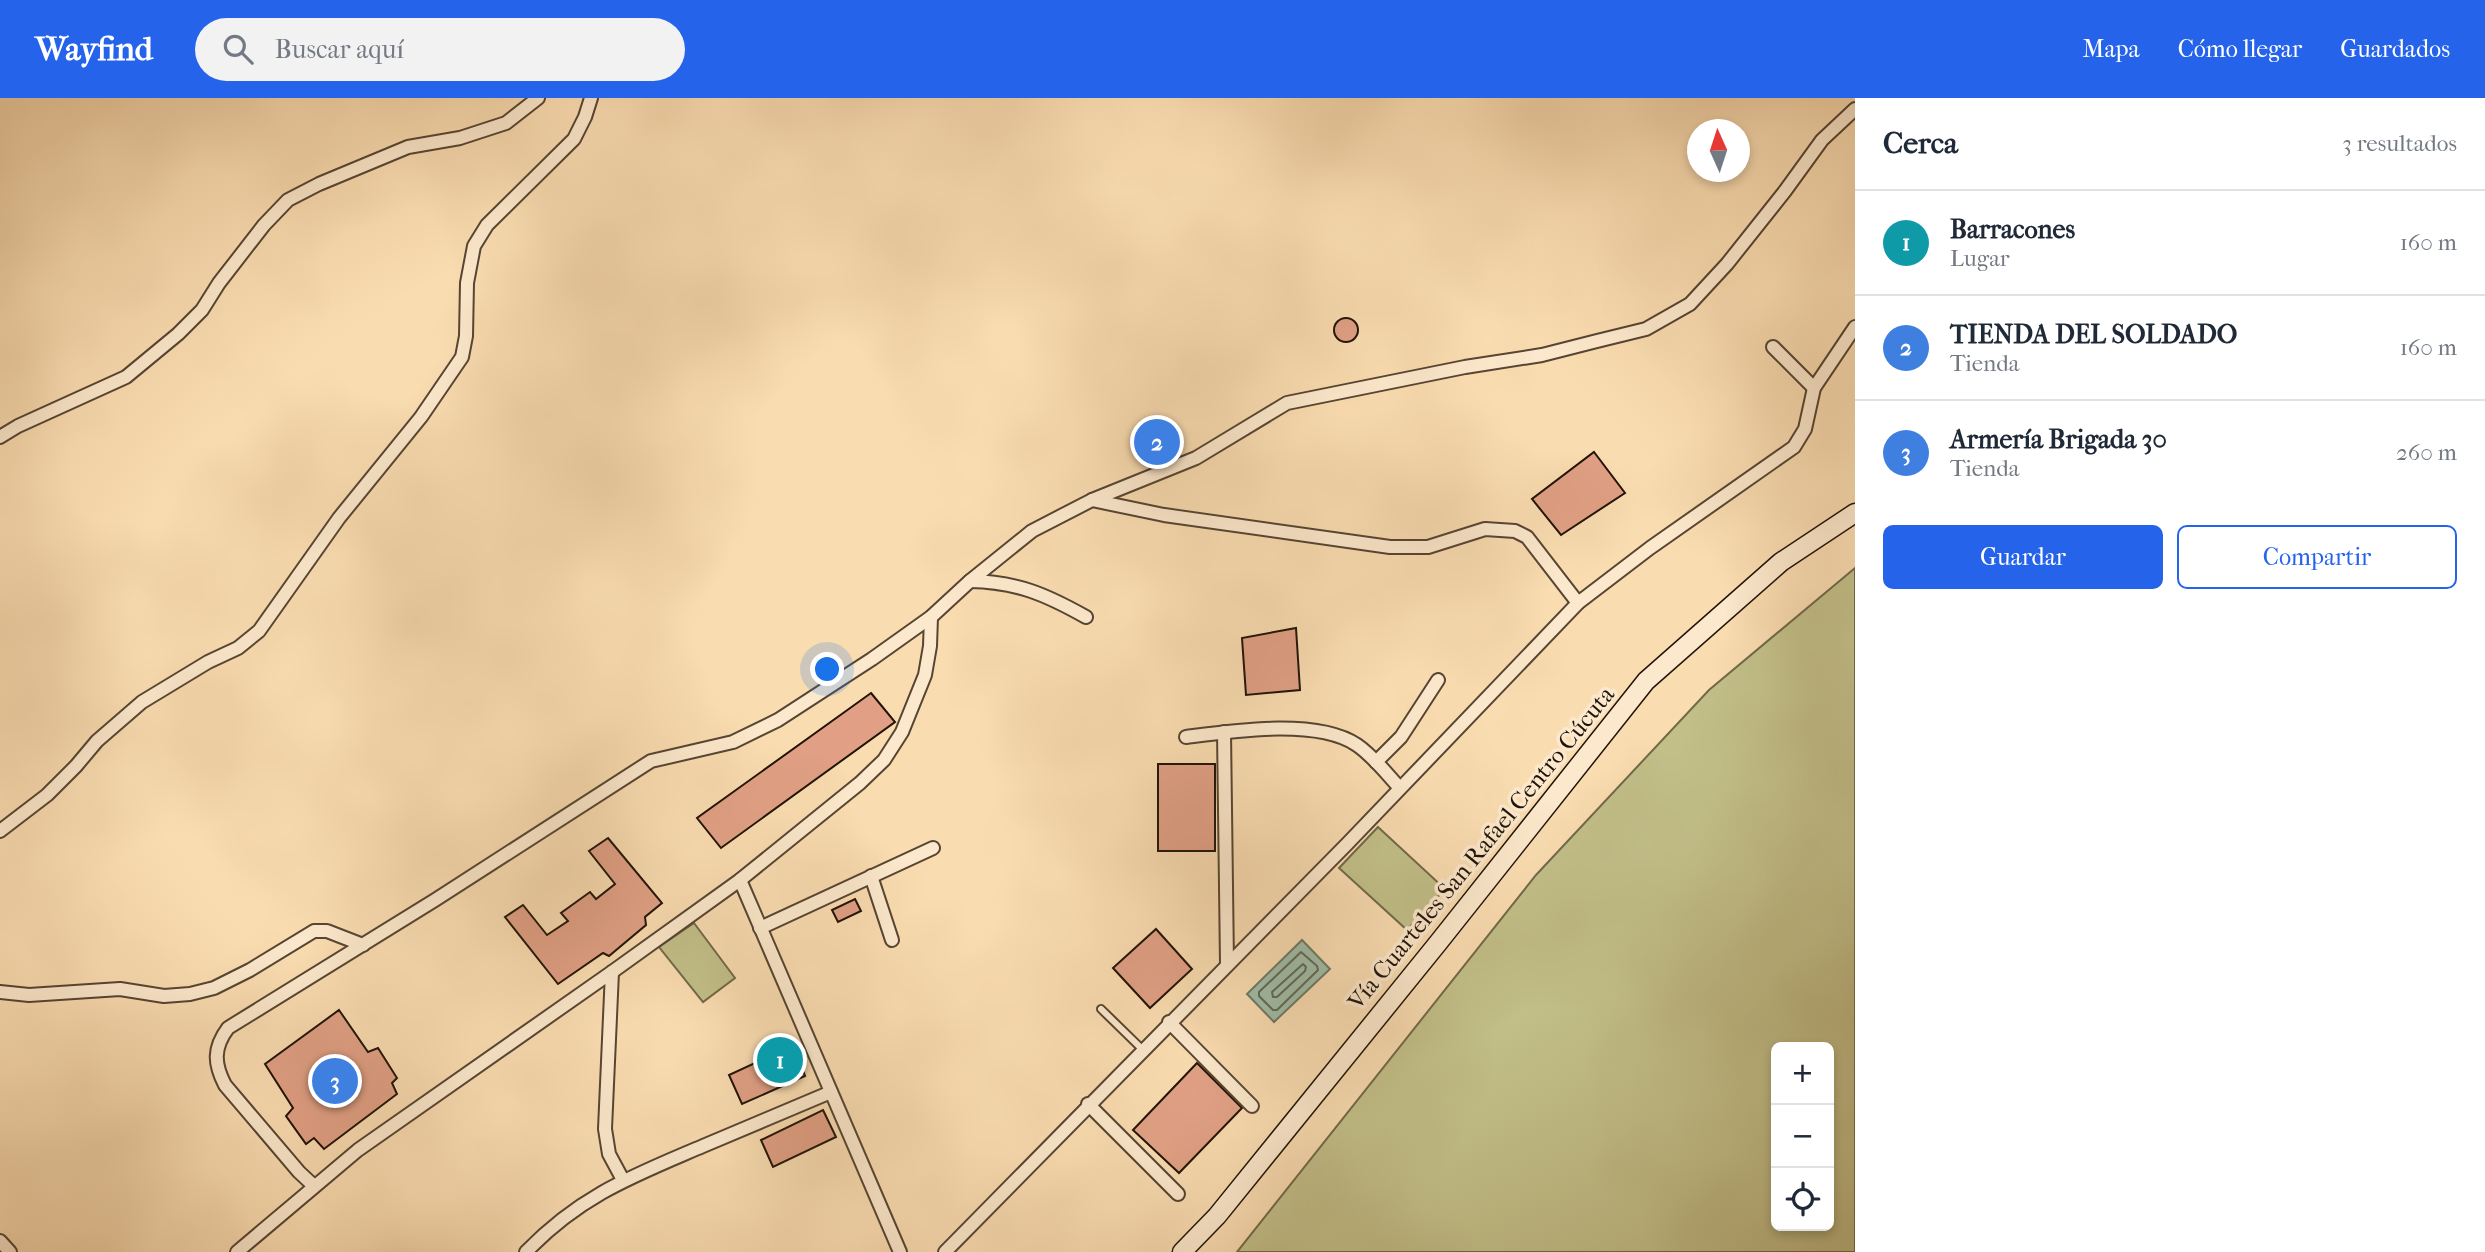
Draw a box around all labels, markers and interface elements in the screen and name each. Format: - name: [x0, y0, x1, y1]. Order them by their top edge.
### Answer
- search box: [195, 18, 685, 81]
- text: Wayfind: [35, 30, 153, 69]
- icon: search: [219, 30, 257, 68]
- text: Buscar aquí: [275, 34, 404, 65]
- text: Mapa: [2082, 35, 2140, 63]
- text: Cómo llegar: [2178, 35, 2302, 63]
- text: Guardados: [2340, 35, 2450, 63]
- north arrow: [1687, 119, 1750, 182]
- text: Cerca: [1883, 126, 1958, 161]
- text: 3 resultados: [2342, 130, 2457, 157]
- text: Barracones: [1950, 214, 2075, 245]
- text: 1: [1902, 229, 1910, 256]
- text: 160 m: [2400, 229, 2457, 256]
- text: Lugar: [1950, 245, 2010, 272]
- text: TIENDA DEL SOLDADO: [1950, 319, 2237, 350]
- text: 2: [1900, 334, 1912, 361]
- text: 160 m: [2400, 334, 2457, 361]
- text: Tienda: [1950, 350, 2019, 377]
- pin: 2: [1134, 416, 1180, 468]
- text: Armería Brigada 30: [1950, 424, 2167, 455]
- text: 3: [1901, 439, 1911, 466]
- text: 260 m: [2396, 439, 2457, 466]
- text: Tienda: [1950, 455, 2019, 482]
- button: Guardar: [1883, 525, 2163, 589]
- button: Compartir: [2177, 525, 2457, 589]
- your location: [810, 652, 844, 686]
- street label: Vía Cuarteles San Rafael Centro Cúcuta: [1341, 680, 1621, 1016]
- pin: 1: [757, 1034, 803, 1086]
- map controls: [1771, 1042, 1834, 1231]
- button: +: [1771, 1042, 1834, 1105]
- pin: 3: [312, 1055, 358, 1107]
- button: −: [1771, 1105, 1834, 1168]
- button: locate: [1771, 1168, 1834, 1231]

